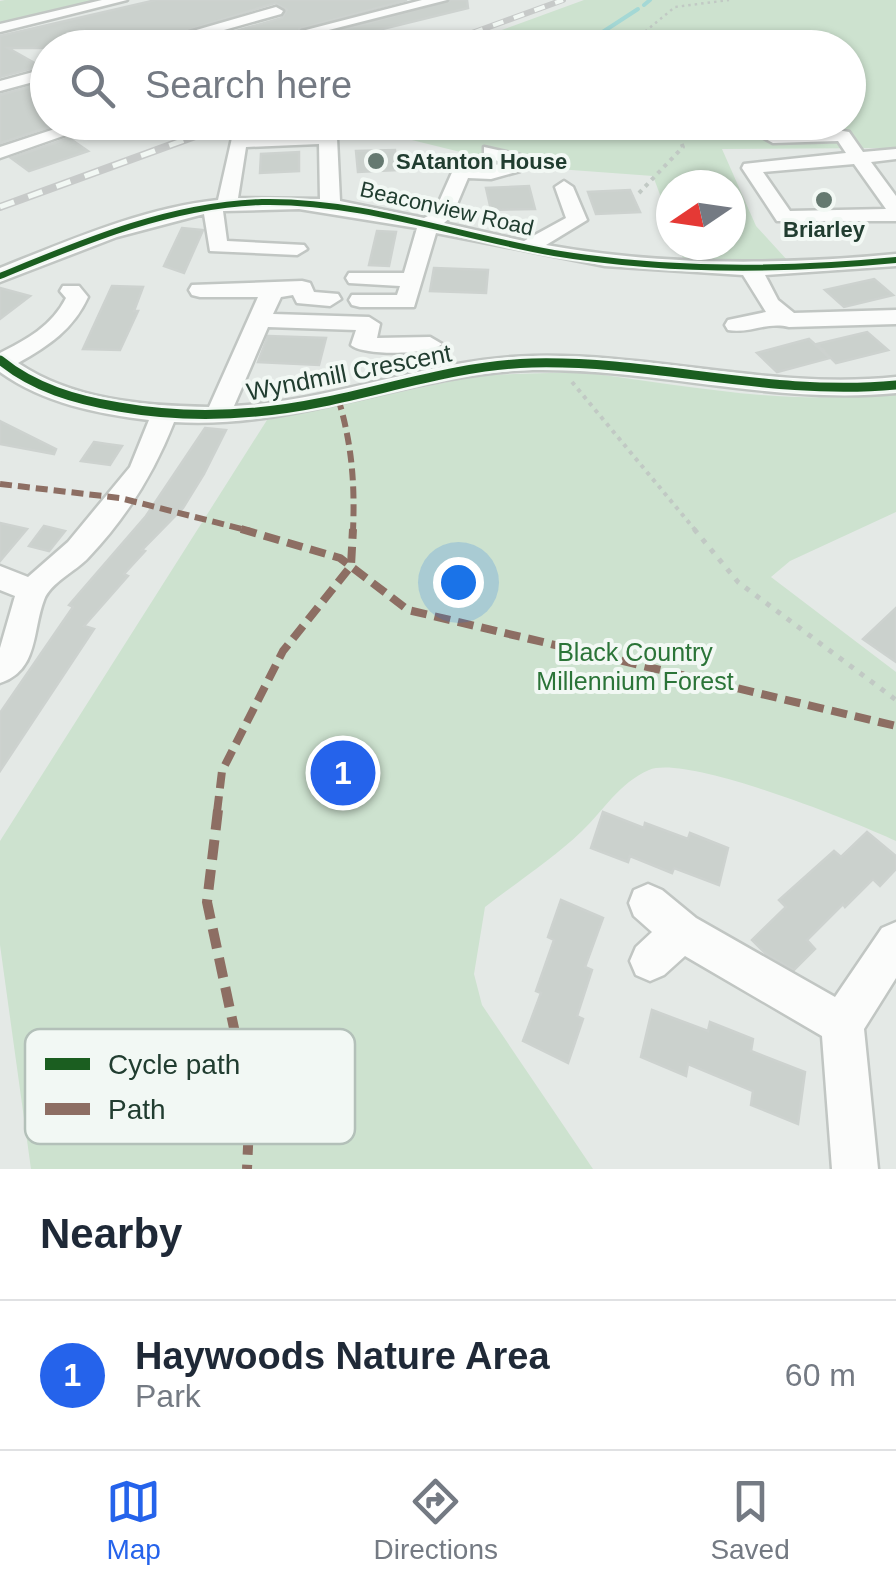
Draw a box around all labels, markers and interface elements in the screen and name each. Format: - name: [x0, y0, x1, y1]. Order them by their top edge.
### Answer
- search box: [30, 30, 866, 140]
- icon: search: [65, 58, 120, 113]
- text: Search here: [145, 64, 352, 106]
- place label: SAtanton House: [396, 149, 567, 174]
- marker: SAtanton House: [365, 150, 387, 172]
- north arrow: [656, 170, 746, 260]
- street label: Beaconview Road: [358, 176, 536, 241]
- marker: Briarley: [813, 189, 835, 211]
- place label: Briarley: [783, 217, 866, 242]
- street label: Wyndmill Crescent: [244, 338, 454, 406]
- your location: [433, 557, 484, 608]
- park label: Black Country Millennium Forest: [536, 638, 734, 695]
- pin: 1: [310, 736, 376, 810]
- legend: [25, 1029, 355, 1144]
- text: Cycle path: [108, 1049, 240, 1080]
- text: Path: [108, 1094, 166, 1125]
- text: Nearby: [40, 1210, 182, 1257]
- text: Haywoods Nature Area: [135, 1335, 550, 1377]
- text: 1: [64, 1357, 81, 1393]
- text: 60 m: [785, 1357, 856, 1393]
- text: Park: [135, 1378, 201, 1414]
- tab: Map: [106, 1474, 161, 1566]
- tab: Directions: [374, 1474, 498, 1566]
- tab: Saved: [710, 1474, 790, 1566]

